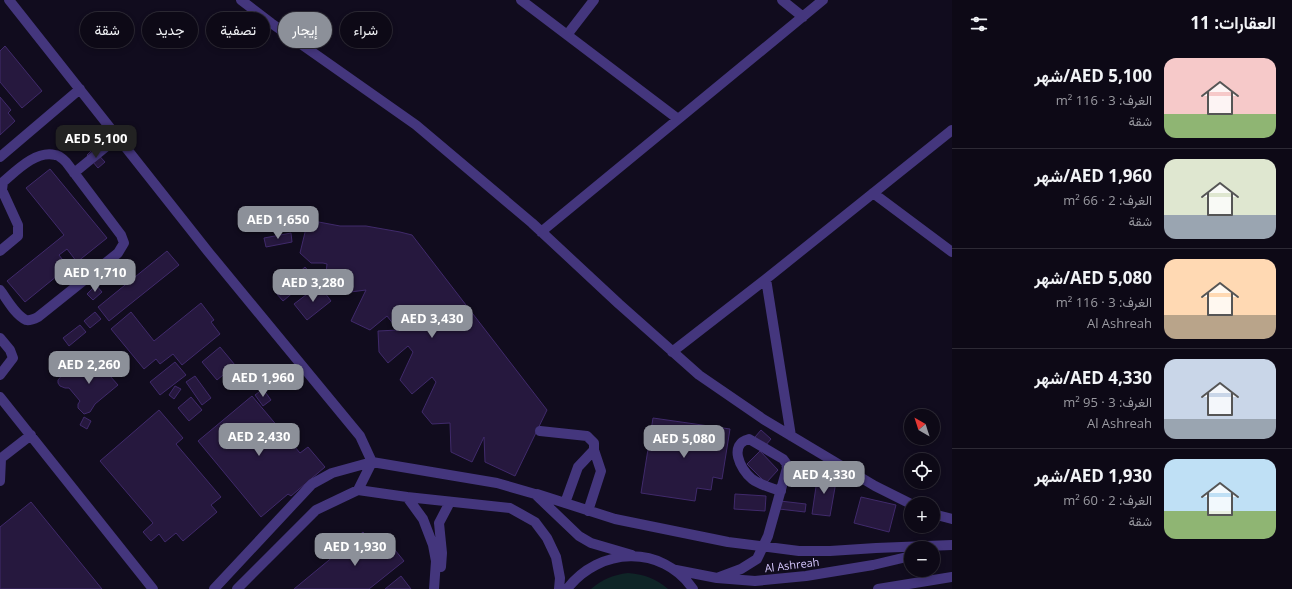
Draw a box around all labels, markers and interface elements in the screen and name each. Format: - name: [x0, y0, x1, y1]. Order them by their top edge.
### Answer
- text: العقارات: 11: [1190, 11, 1276, 34]
- chip: شقة: [80, 12, 134, 48]
- chip: جديد: [142, 12, 198, 48]
- chip: تصفية: [206, 12, 270, 48]
- chip: إيجار: [278, 12, 332, 48]
- chip: شراء: [340, 12, 392, 48]
- icon: filters: [968, 13, 990, 35]
- text: AED 5,100/شهر: [1034, 64, 1152, 87]
- icon: home: [1196, 74, 1244, 122]
- text: الغرف: 3 · 116 m²: [1056, 91, 1152, 109]
- text: شقة: [1129, 112, 1152, 130]
- pin: AED 5,100: [50, 125, 142, 159]
- text: AED 5,100: [65, 129, 127, 147]
- text: AED 1,960/شهر: [1034, 164, 1152, 187]
- icon: home: [1196, 175, 1244, 223]
- text: الغرف: 2 · 66 m²: [1063, 191, 1152, 209]
- pin: AED 1,650: [232, 206, 324, 240]
- text: AED 1,650: [247, 210, 309, 228]
- text: شقة: [1129, 212, 1152, 230]
- pin: AED 1,710: [49, 259, 141, 293]
- text: AED 1,710: [64, 263, 126, 281]
- text: AED 5,080/شهر: [1034, 266, 1152, 289]
- pin: AED 3,280: [267, 269, 359, 303]
- text: AED 3,280: [282, 273, 344, 291]
- icon: home: [1196, 275, 1244, 323]
- text: الغرف: 3 · 116 m²: [1056, 293, 1152, 311]
- pin: AED 3,430: [386, 305, 478, 339]
- text: AED 3,430: [401, 309, 463, 327]
- text: Al Ashreah: [1087, 314, 1152, 332]
- pin: AED 2,260: [43, 351, 135, 385]
- text: AED 2,260: [58, 355, 120, 373]
- pin: AED 1,960: [217, 364, 309, 398]
- text: AED 4,330/شهر: [1034, 366, 1152, 389]
- text: AED 1,960: [232, 368, 294, 386]
- icon: home: [1196, 375, 1244, 423]
- text: الغرف: 3 · 95 m²: [1063, 393, 1152, 411]
- north arrow: [904, 409, 940, 445]
- map controls: [904, 409, 940, 577]
- text: Al Ashreah: [1087, 414, 1152, 432]
- pin: AED 2,430: [213, 423, 305, 457]
- pin: AED 5,080: [638, 425, 730, 459]
- text: AED 2,430: [228, 427, 290, 445]
- text: AED 5,080: [653, 429, 715, 447]
- button: locate: [904, 453, 940, 489]
- pin: AED 4,330: [778, 461, 870, 495]
- text: AED 1,930/شهر: [1034, 464, 1152, 487]
- text: AED 4,330: [793, 465, 855, 483]
- icon: home: [1196, 475, 1244, 523]
- text: الغرف: 2 · 60 m²: [1063, 491, 1152, 509]
- button: +: [904, 497, 940, 533]
- text: شقة: [1129, 512, 1152, 530]
- pin: AED 1,930: [309, 533, 401, 567]
- text: AED 1,930: [324, 537, 386, 555]
- button: −: [904, 541, 940, 577]
- street label: Al Ashreah: [764, 554, 820, 575]

